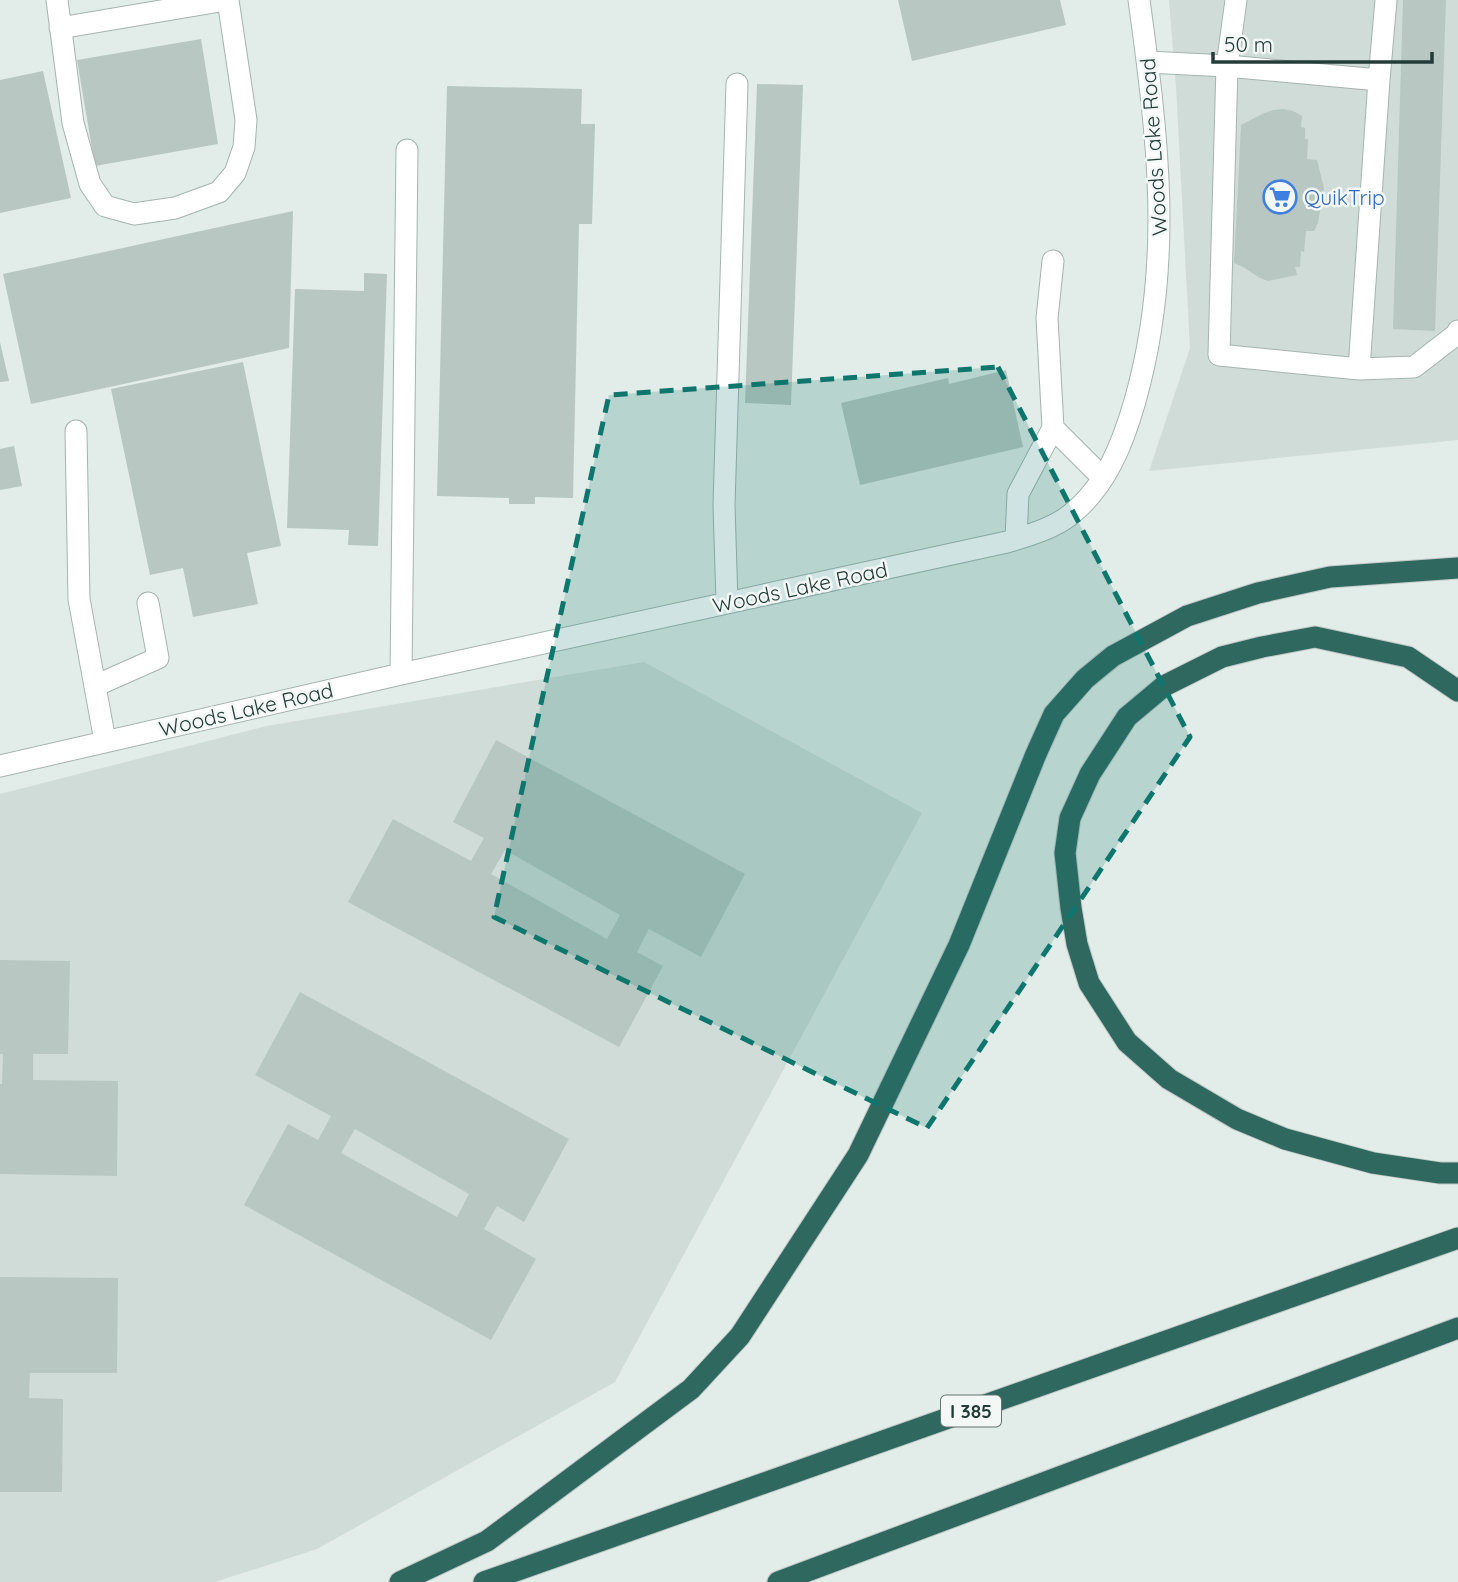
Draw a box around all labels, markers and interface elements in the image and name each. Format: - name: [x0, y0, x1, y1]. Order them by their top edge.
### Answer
- scale bar: [1213, 21, 1432, 65]
- text: 50 m: [1224, 31, 1273, 57]
- street label: Woods Lake Road: [1134, 57, 1172, 237]
- supermarket icon: QuikTrip: [1261, 178, 1299, 216]
- place label: QuikTrip: [1304, 184, 1385, 210]
- street label: Woods Lake Road: [710, 556, 890, 618]
- street label: Woods Lake Road: [156, 676, 336, 742]
- road number: I 385: [941, 1396, 1001, 1427]

